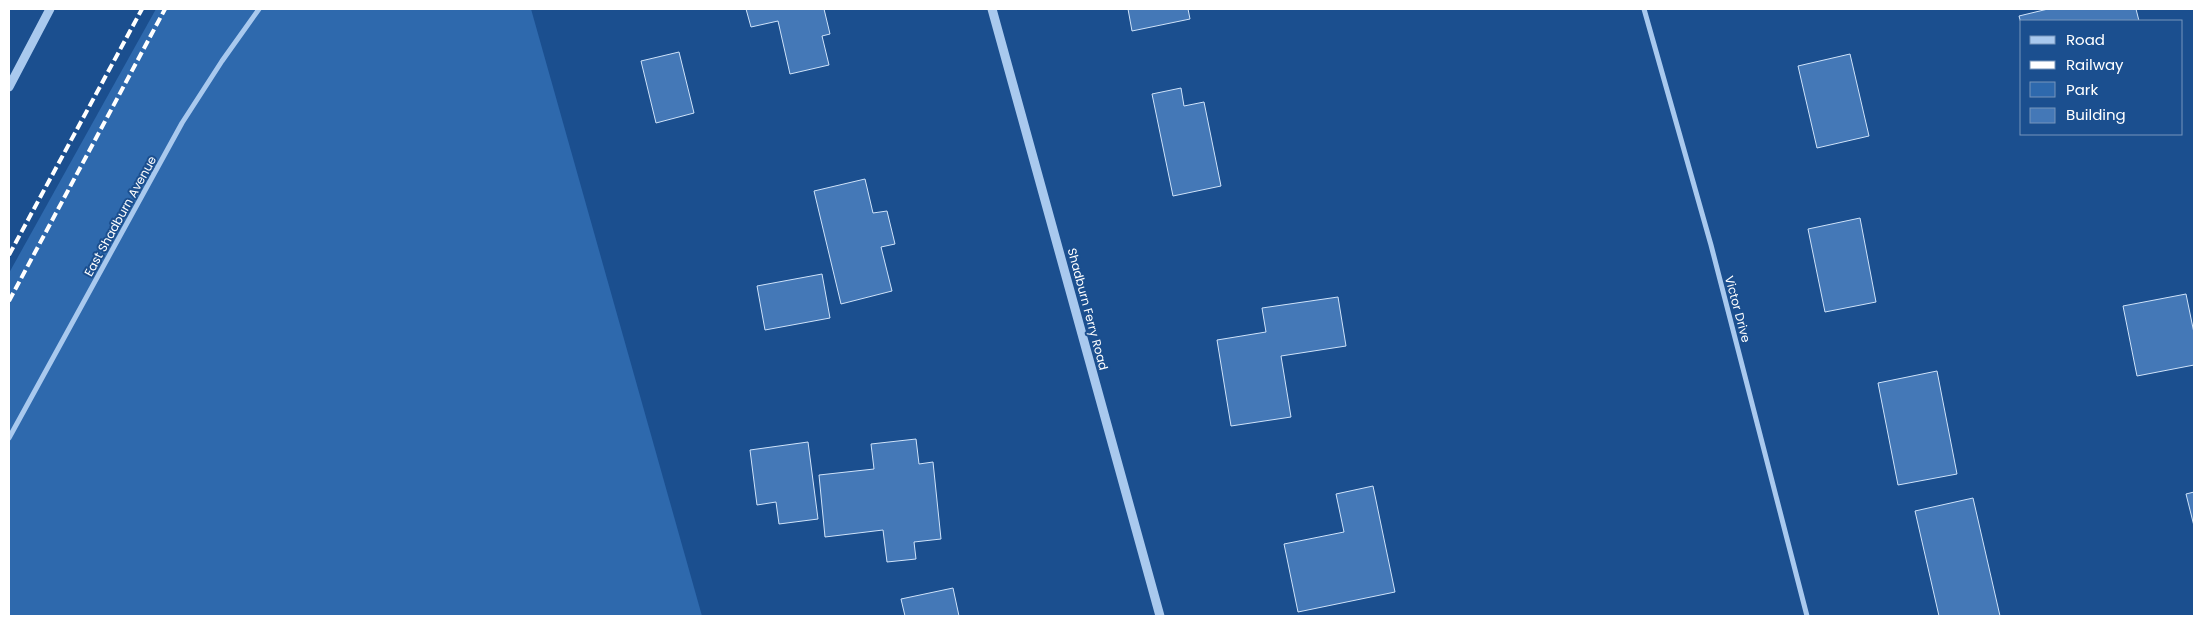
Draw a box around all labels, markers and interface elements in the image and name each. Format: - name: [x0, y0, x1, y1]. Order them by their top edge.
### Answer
- legend: [2020, 20, 2183, 135]
- text: Road: [2066, 29, 2105, 50]
- text: Railway: [2066, 54, 2124, 75]
- text: Park: [2066, 79, 2098, 100]
- text: Building: [2066, 104, 2126, 125]
- street label: East Shadburn Avenue: [80, 153, 160, 279]
- street label: Shadburn Ferry Road: [1064, 246, 1112, 372]
- street label: Victor Drive: [1721, 274, 1755, 344]

